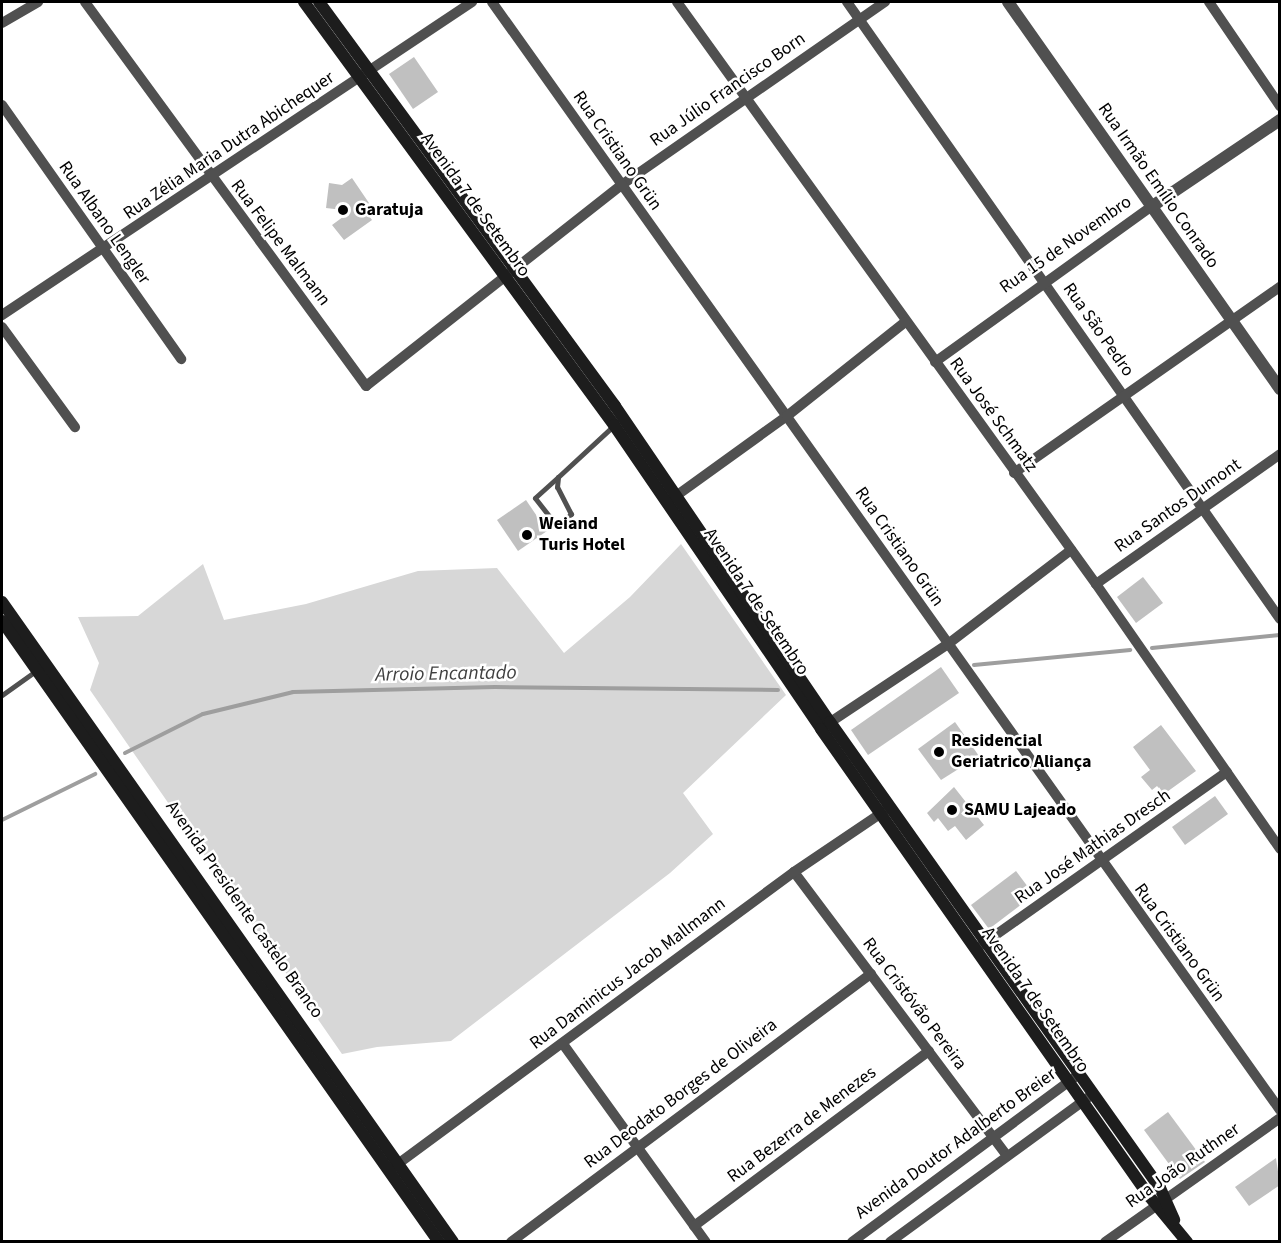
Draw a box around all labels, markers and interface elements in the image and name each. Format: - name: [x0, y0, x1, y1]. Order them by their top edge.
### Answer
- street label: Rua Júlio Francisco Born: [646, 28, 810, 152]
- street label: Rua Zélia Maria Dutra Abichequer: [119, 67, 339, 225]
- street label: Rua Cristiano Grün: [568, 87, 666, 215]
- street label: Rua Irmão Emílio Conrado: [1093, 99, 1223, 273]
- street label: Avenida 7 de Setembro: [415, 129, 535, 281]
- street label: Rua Albano Lengler: [54, 157, 154, 289]
- street label: Rua Felipe Malmann: [226, 176, 334, 310]
- street label: Rua 15 de Novembro: [996, 191, 1136, 299]
- place label: Garatuja: [355, 199, 423, 221]
- marker: Garatuja: [336, 203, 350, 217]
- street label: Rua São Pedro: [1058, 279, 1138, 381]
- street label: Rua José Schmatz: [944, 354, 1042, 476]
- street label: Rua Santos Dumont: [1111, 454, 1245, 558]
- street label: Rua Cristiano Grün: [850, 483, 948, 611]
- place label: Weiand Turis Hotel: [539, 514, 625, 556]
- street label: Avenida 7 de Setembro: [699, 524, 813, 680]
- marker: Weiand Turis Hotel: [520, 528, 534, 542]
- water label: Arroio Encantado: [375, 661, 517, 687]
- place label: Residencial Geriatrico Aliança: [951, 731, 1092, 774]
- marker: Residencial Geriatrico Aliança: [932, 745, 946, 759]
- street label: Rua José Mathias Dresch: [1011, 785, 1175, 909]
- street label: Avenida Presidente Castelo Branco: [161, 797, 327, 1023]
- place label: SAMU Lajeado: [964, 799, 1076, 821]
- marker: SAMU Lajeado: [945, 803, 959, 817]
- street label: Rua Cristiano Grün: [1129, 880, 1229, 1006]
- street label: Rua Daminicus Jacob Mallmann: [526, 893, 730, 1055]
- street label: Avenida 7 de Setembro: [977, 923, 1093, 1077]
- street label: Rua Cristóvão Pereira: [857, 934, 971, 1074]
- street label: Rua Deodato Borges de Oliveira: [580, 1014, 782, 1174]
- street label: Rua Bezerra de Menezes: [723, 1062, 881, 1188]
- street label: Avenida Doutor Adalberto Breier: [851, 1064, 1061, 1224]
- street label: Rua João Ruthner: [1122, 1119, 1244, 1213]

